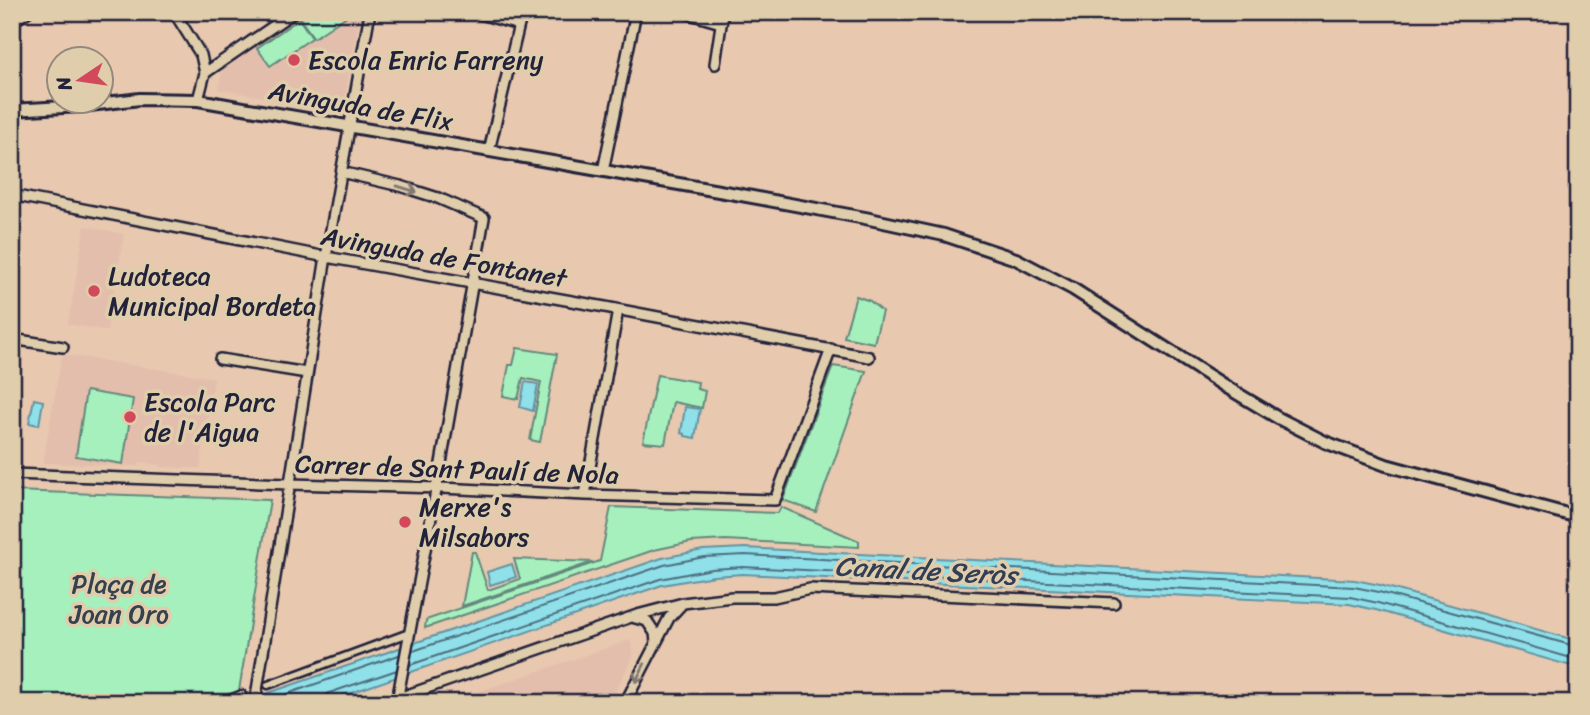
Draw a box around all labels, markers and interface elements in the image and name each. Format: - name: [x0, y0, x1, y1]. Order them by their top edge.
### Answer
- place label: Escola Enric Farreny: [308, 37, 544, 83]
- north arrow: [46, 46, 116, 116]
- marker: Escola Enric Farreny: [286, 52, 302, 68]
- street label: Avinguda de Flix: [264, 67, 458, 145]
- text: N: [46, 73, 82, 95]
- one-way arrow: [396, 183, 418, 196]
- street label: Avinguda de Fontanet: [317, 213, 572, 301]
- place label: Ludoteca Municipal Bordeta: [108, 253, 316, 329]
- marker: Ludoteca Municipal Bordeta: [86, 283, 102, 299]
- place label: Escola Parc de l'Aigua: [144, 379, 276, 455]
- marker: Escola Parc de l'Aigua: [122, 409, 138, 425]
- street label: Carrer de Sant Paulí de Nola: [294, 440, 620, 498]
- place label: Merxe's Milsabors: [419, 484, 529, 560]
- marker: Merxe's Milsabors: [397, 514, 413, 530]
- water label: Canal de Seròs: [834, 541, 1021, 600]
- park label: Plaça de Joan Oro: [68, 561, 169, 637]
- one-way arrow: [632, 662, 646, 683]

